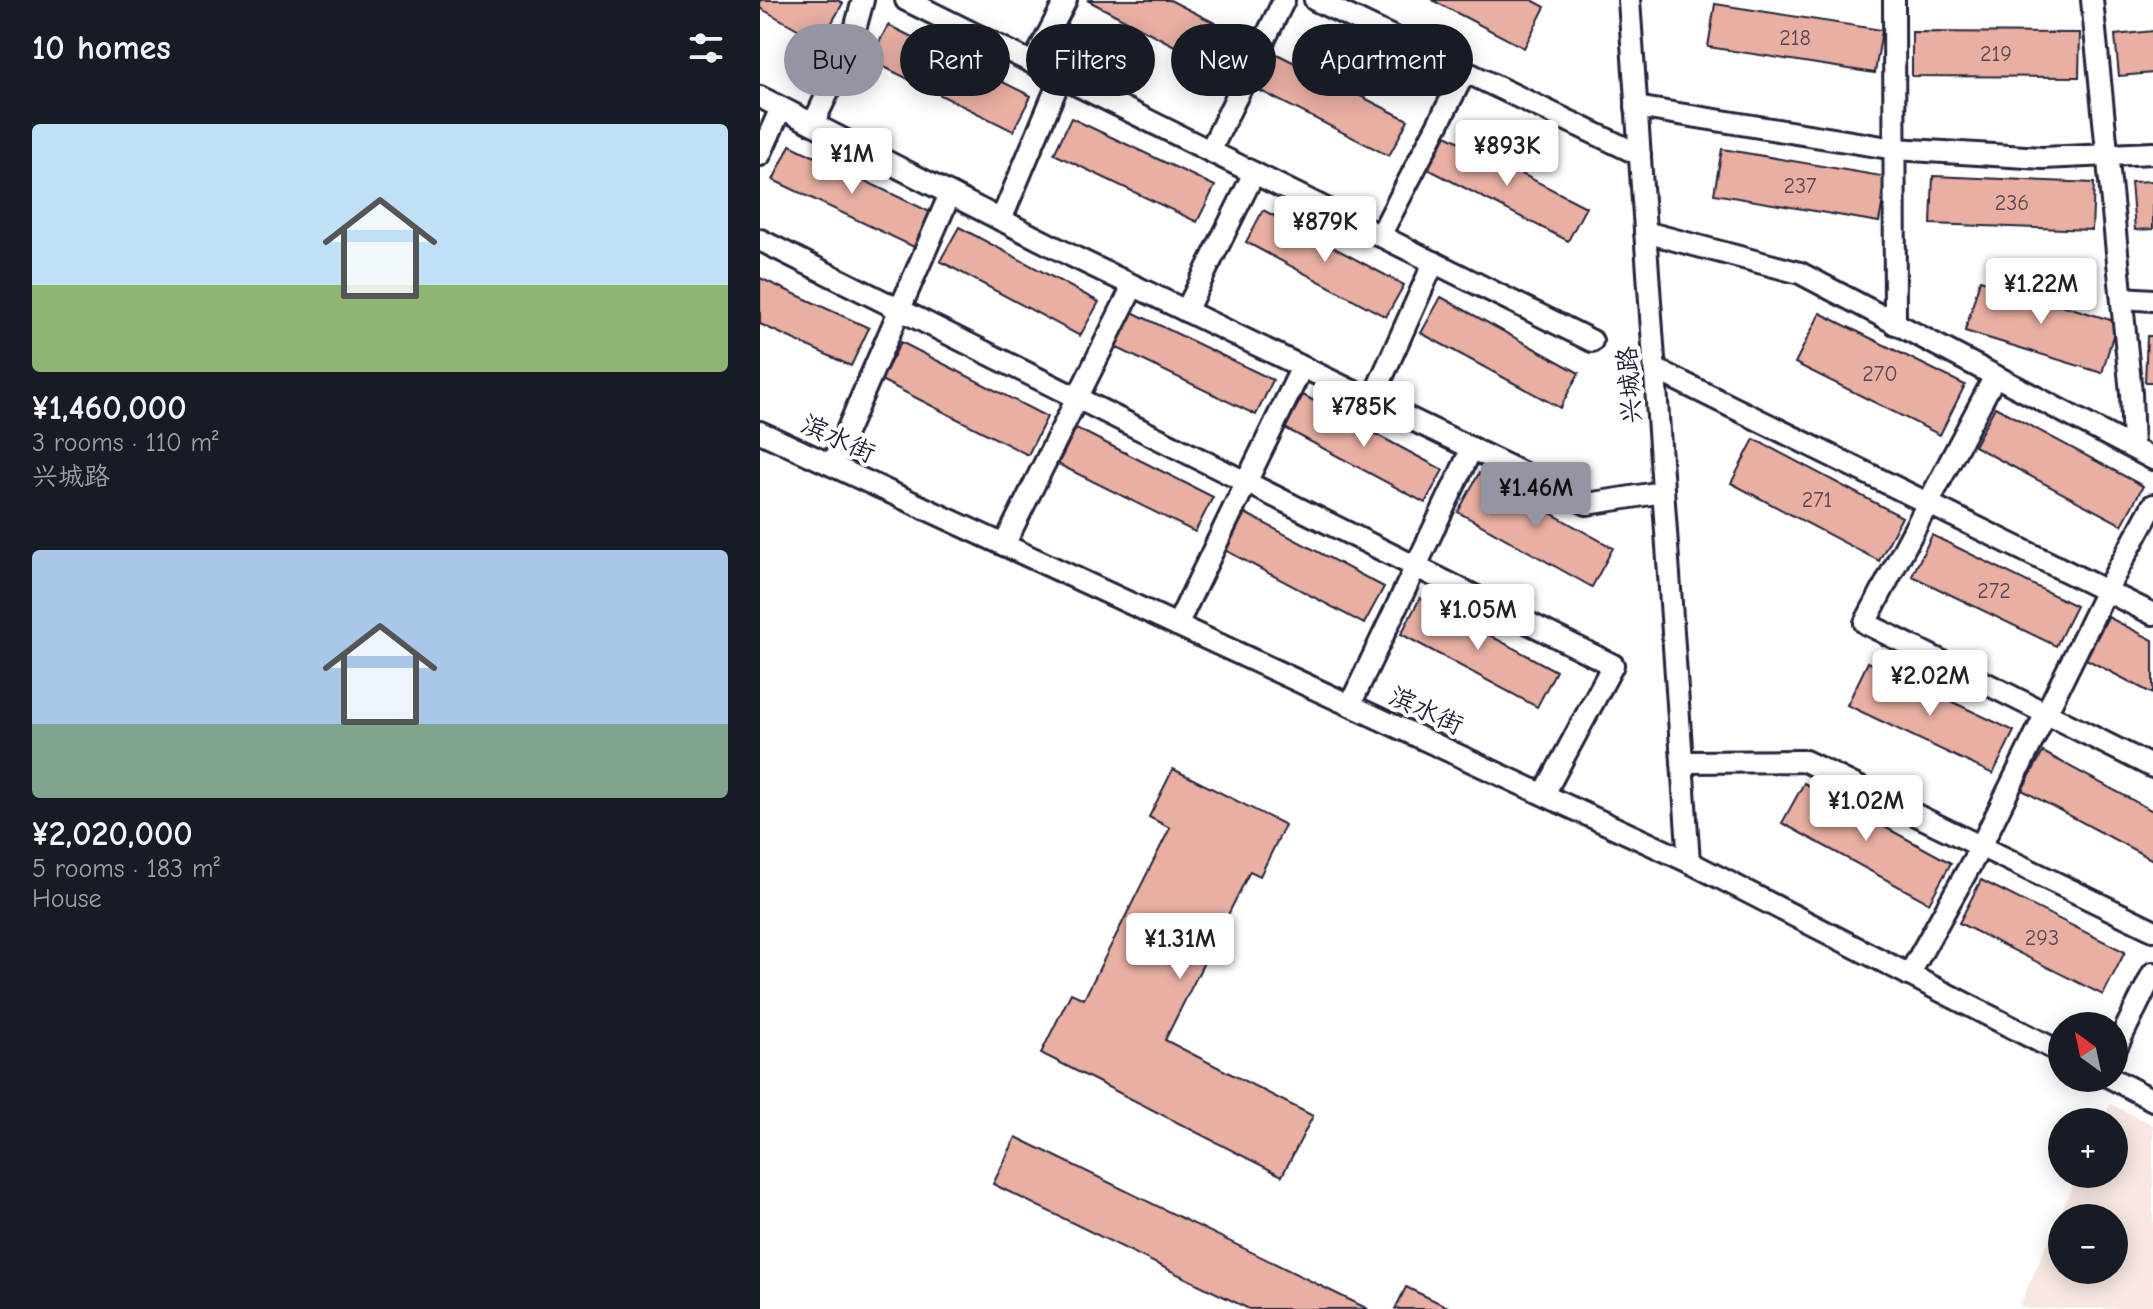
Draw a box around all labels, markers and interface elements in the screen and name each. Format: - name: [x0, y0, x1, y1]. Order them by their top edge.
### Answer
- chip: Buy: [784, 24, 884, 96]
- chip: Rent: [900, 24, 1010, 96]
- chip: Filters: [1026, 24, 1155, 96]
- chip: New: [1171, 24, 1276, 96]
- chip: Apartment: [1292, 24, 1473, 96]
- house number: 218: [1779, 25, 1811, 51]
- icon: filters: [684, 26, 728, 70]
- text: 10 homes: [32, 28, 171, 68]
- house number: 219: [1980, 41, 2012, 67]
- pin: ¥893K: [1451, 120, 1563, 188]
- pin: ¥1M: [813, 128, 891, 196]
- text: ¥893K: [1473, 131, 1541, 161]
- text: ¥1M: [830, 139, 874, 169]
- house number: 237: [1783, 173, 1817, 199]
- icon: home: [308, 176, 452, 320]
- house number: 236: [1995, 190, 2029, 216]
- pin: ¥879K: [1269, 196, 1381, 264]
- text: ¥879K: [1292, 207, 1358, 237]
- pin: ¥1.22M: [1976, 258, 2106, 326]
- text: ¥1.22M: [2004, 269, 2078, 299]
- street label: 兴城路: [1612, 345, 1648, 425]
- house number: 270: [1862, 361, 1898, 387]
- pin: ¥785K: [1308, 381, 1420, 449]
- text: ¥1,460,000: [32, 388, 187, 428]
- text: ¥785K: [1331, 392, 1397, 422]
- street label: 滨水街: [796, 409, 880, 469]
- text: 3 rooms · 110 m²: [32, 428, 219, 458]
- text: 兴城路: [32, 462, 110, 492]
- pin: ¥1.46M: [1471, 462, 1601, 530]
- text: ¥1.46M: [1499, 473, 1573, 503]
- house number: 271: [1802, 487, 1832, 513]
- house number: 272: [1977, 578, 2011, 604]
- pin: ¥1.05M: [1413, 584, 1543, 652]
- text: ¥1.05M: [1439, 595, 1517, 625]
- icon: home: [308, 602, 452, 746]
- pin: ¥2.02M: [1865, 650, 1995, 718]
- text: ¥2.02M: [1890, 661, 1970, 691]
- street label: 滨水街: [1384, 681, 1468, 741]
- pin: ¥1.02M: [1801, 775, 1931, 843]
- text: ¥1.02M: [1828, 786, 1904, 816]
- text: ¥2,020,000: [32, 814, 193, 854]
- text: 5 rooms · 183 m²: [32, 854, 220, 884]
- text: House: [32, 884, 102, 914]
- pin: ¥1.31M: [1115, 913, 1245, 981]
- text: ¥1.31M: [1144, 924, 1216, 954]
- house number: 293: [2025, 925, 2059, 951]
- north arrow: [2048, 1012, 2128, 1092]
- map controls: [2048, 1012, 2128, 1284]
- button: +: [2048, 1108, 2128, 1188]
- button: −: [2048, 1204, 2128, 1284]

